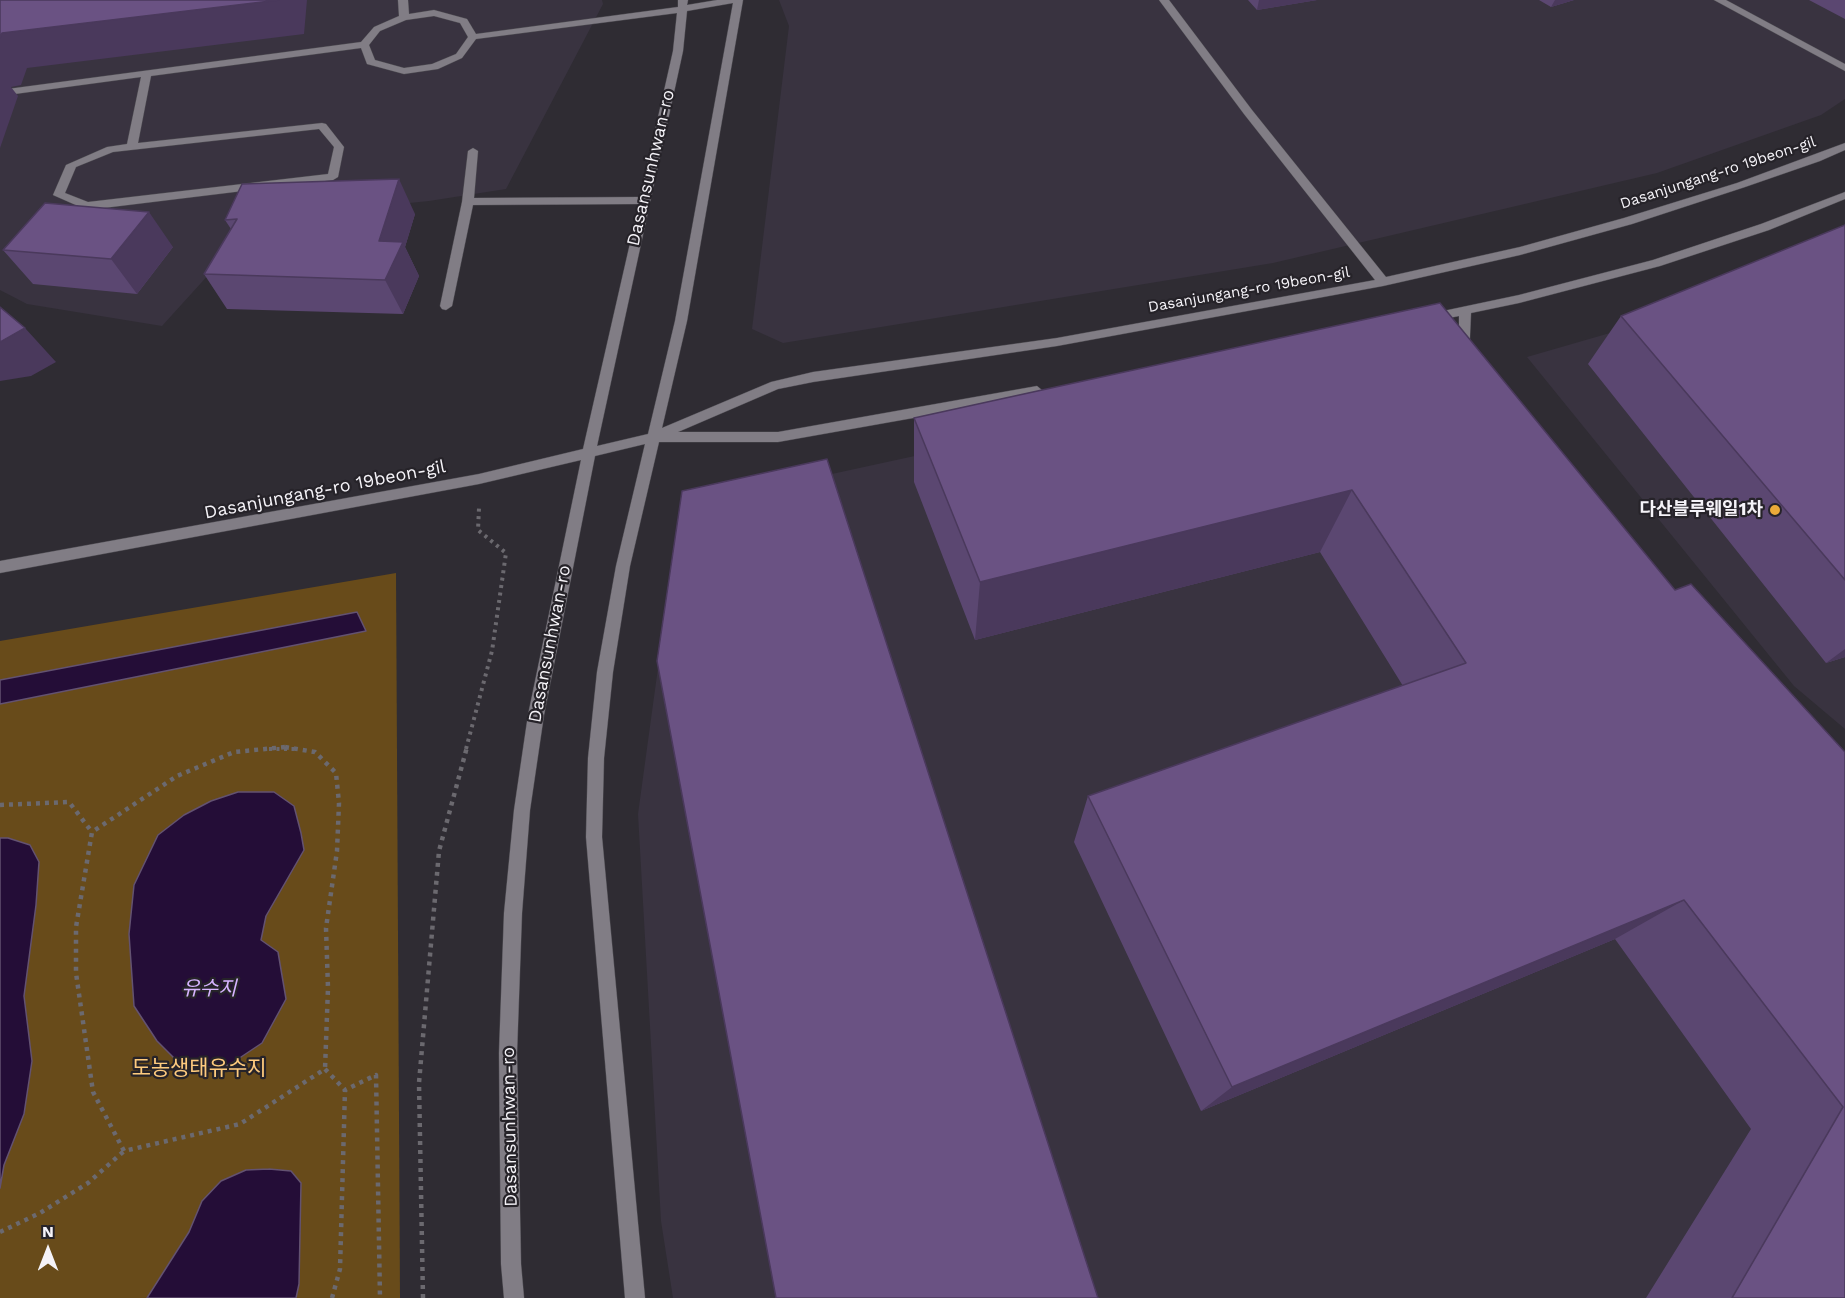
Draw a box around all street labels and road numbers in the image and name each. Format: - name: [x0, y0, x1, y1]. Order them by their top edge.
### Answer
- street label: Dasansunhwan-ro: [622, 88, 680, 248]
- street label: Dasanjungang-ro 19beon-gil: [1618, 133, 1818, 213]
- street label: Dasanjungang-ro 19beon-gil: [1147, 263, 1351, 317]
- street label: Dasanjungang-ro 19beon-gil: [202, 456, 448, 524]
- street label: Dasansunhwan-ro: [524, 563, 576, 725]
- street label: Dasansunhwan-ro: [498, 1047, 522, 1207]

